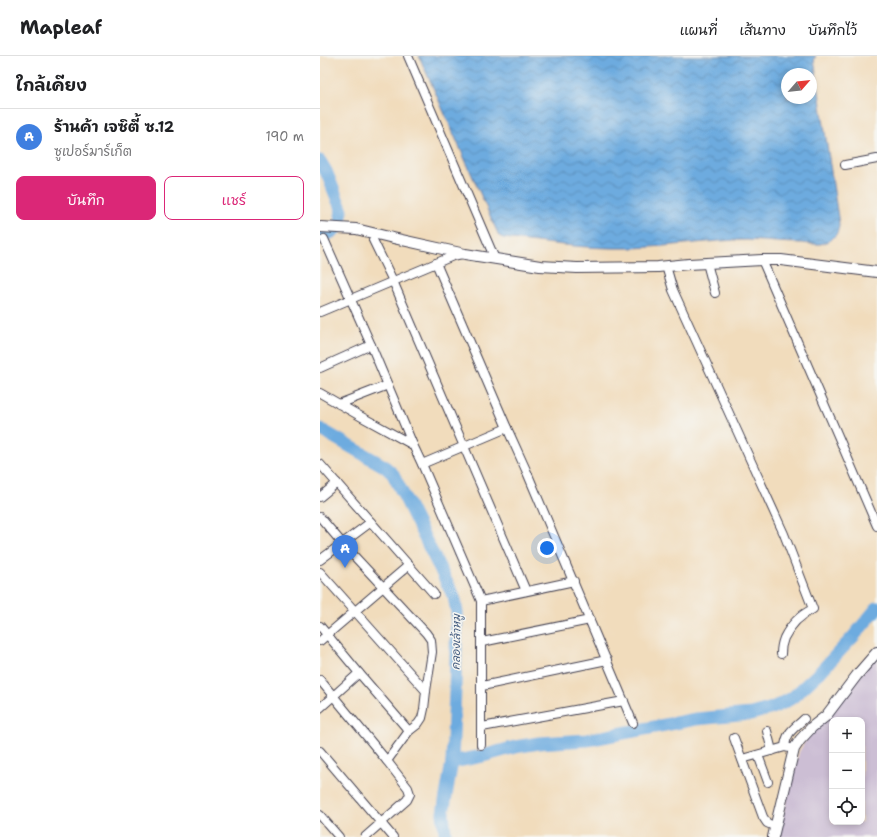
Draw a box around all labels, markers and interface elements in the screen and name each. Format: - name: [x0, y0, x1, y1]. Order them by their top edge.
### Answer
- text: Mapleaf: [20, 15, 102, 40]
- text: แผนที่: [680, 21, 717, 39]
- text: เส้นทาง: [739, 21, 786, 39]
- text: บันทึกไว้: [808, 21, 857, 39]
- north arrow: [781, 68, 817, 104]
- text: ใกล้เคียง: [16, 74, 87, 96]
- text: ร้านค้า เจซิตี้ ซ.12: [54, 117, 174, 137]
- text: A: [24, 128, 34, 145]
- text: 190 m: [265, 128, 304, 145]
- text: ซูเปอร์มาร์เก็ต: [54, 143, 132, 160]
- button: บันทึก: [16, 176, 156, 220]
- button: แชร์: [164, 176, 304, 220]
- pin: A: [332, 535, 358, 568]
- your location: [537, 538, 557, 558]
- water label: คลองเล้าหมู: [449, 613, 465, 670]
- map controls: [829, 717, 865, 825]
- button: +: [829, 717, 865, 753]
- button: −: [829, 753, 865, 789]
- button: locate: [829, 789, 865, 825]

